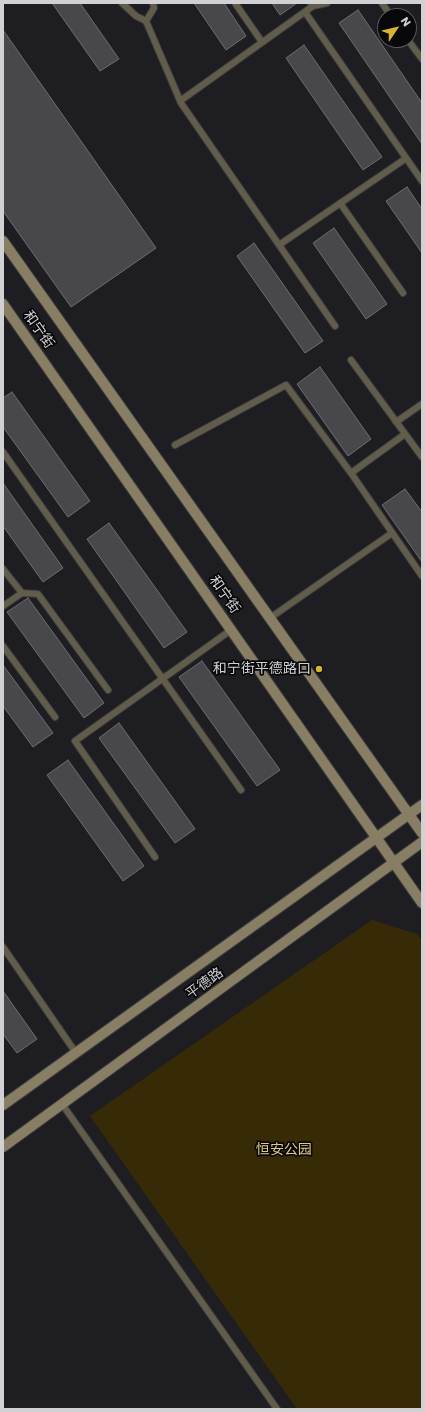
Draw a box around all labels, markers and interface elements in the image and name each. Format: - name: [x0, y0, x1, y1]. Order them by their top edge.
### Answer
- north arrow: [377, 8, 417, 48]
- text: N: [397, 14, 415, 30]
- street label: 和宁街: [19, 308, 57, 352]
- street label: 和宁街: [205, 573, 243, 617]
- place label: 和宁街平德路口: [213, 661, 311, 677]
- marker: 和宁街平德路口: [314, 664, 324, 674]
- street label: 平德路: [183, 965, 227, 1003]
- park label: 恒安公园: [256, 1142, 312, 1158]

